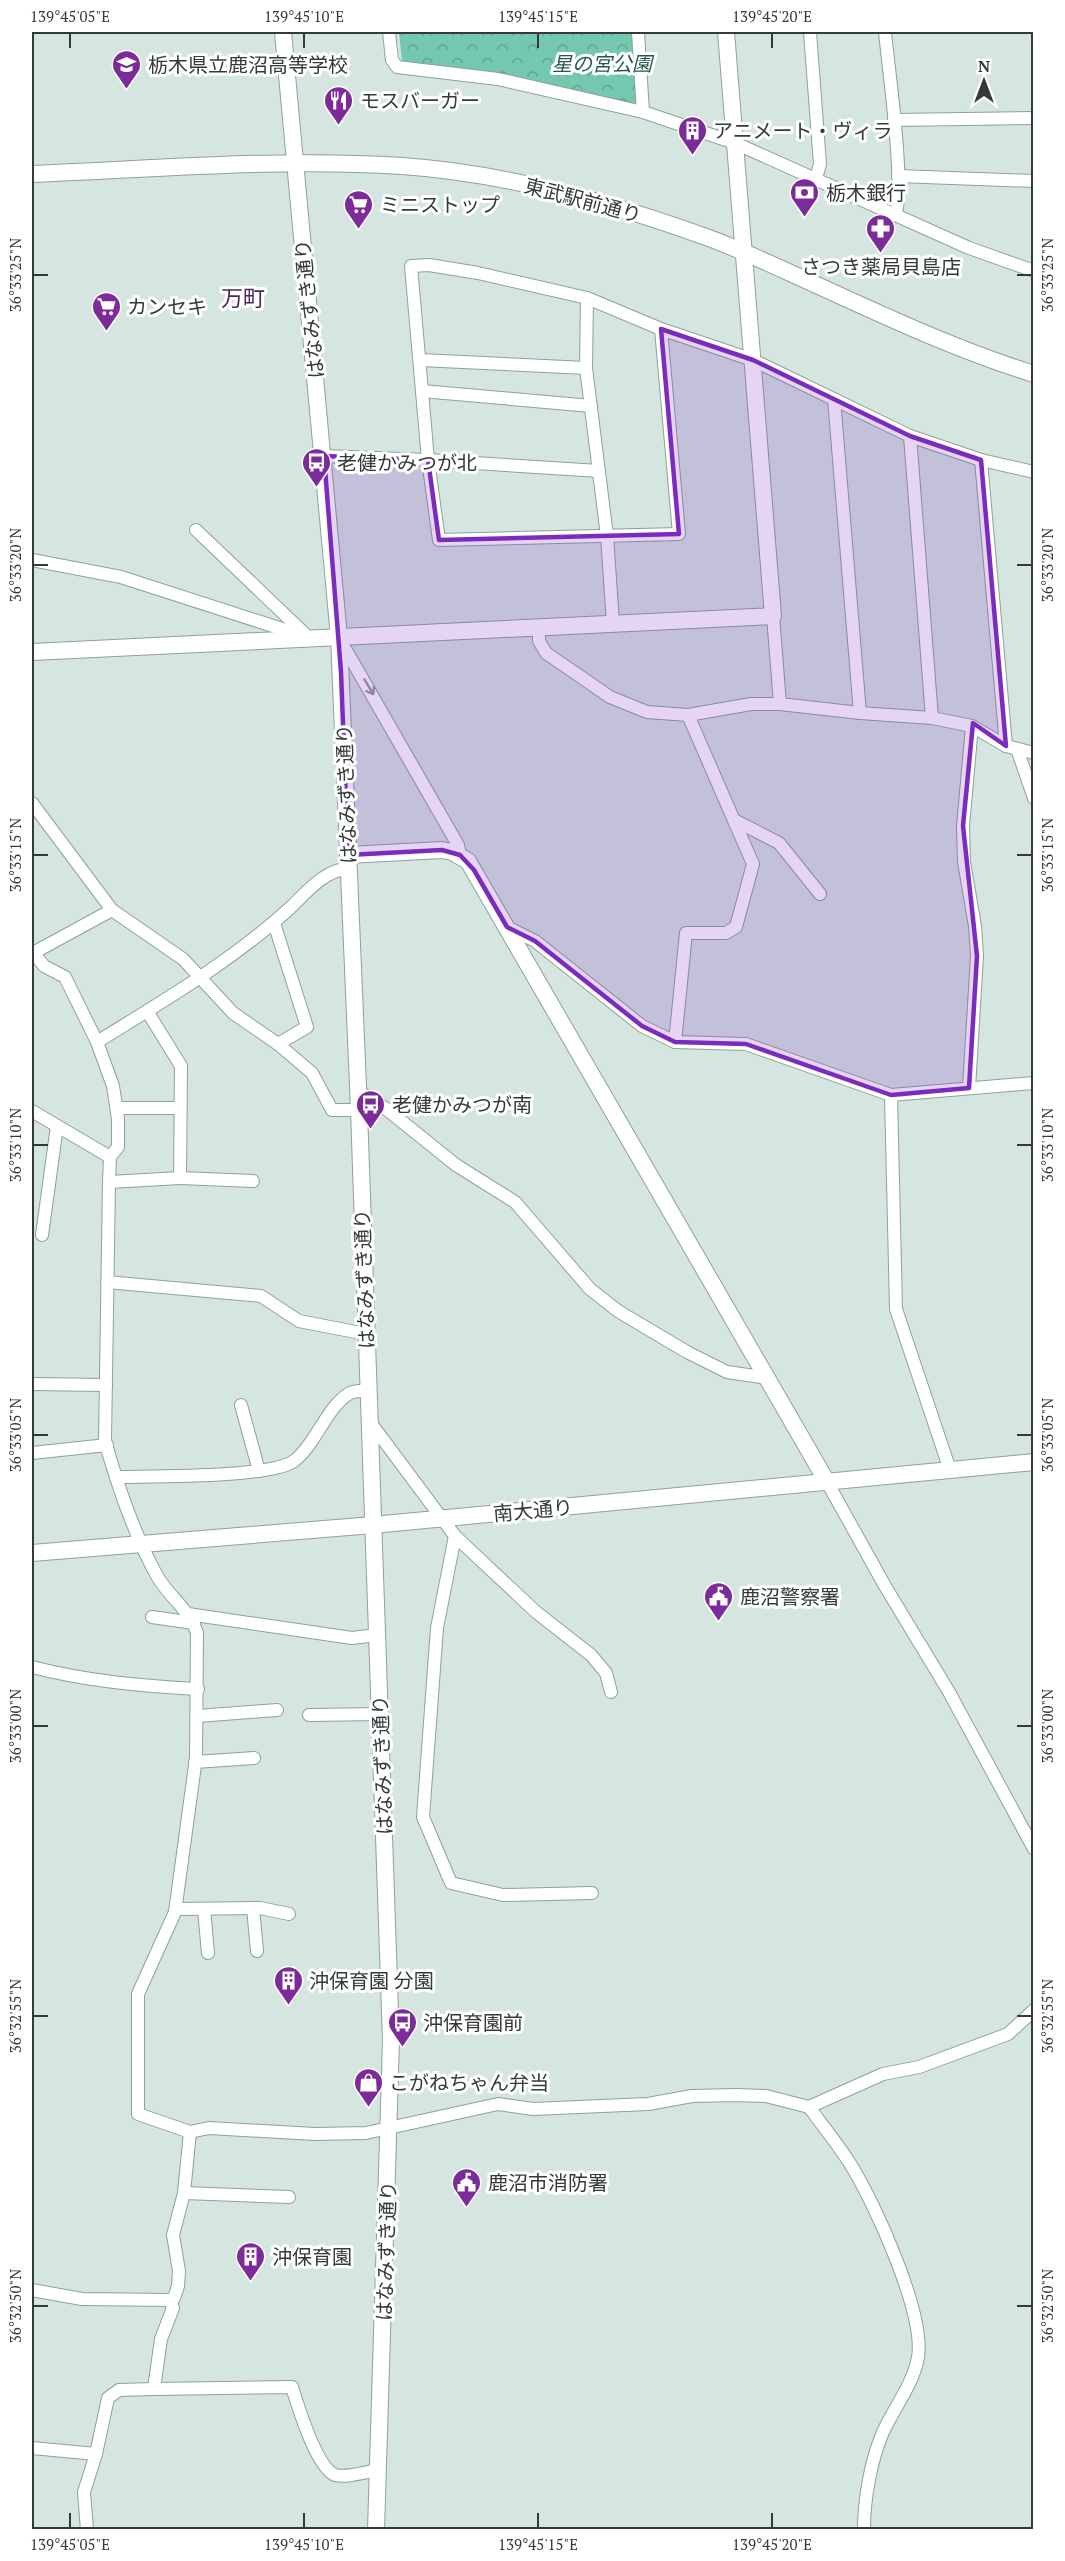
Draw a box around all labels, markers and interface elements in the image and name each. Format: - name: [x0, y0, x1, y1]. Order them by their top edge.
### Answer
- text: 139°45'05"E: [30, 6, 110, 26]
- text: 139°45'10"E: [264, 6, 344, 26]
- text: 139°45'15"E: [498, 6, 578, 26]
- text: 139°45'20"E: [732, 6, 812, 26]
- school or university icon: 栃木県立鹿沼高等学校: [111, 48, 143, 90]
- park label: 星の宮公園: [552, 50, 655, 77]
- place label: 栃木県立鹿沼高等学校: [148, 51, 348, 78]
- north arrow: [954, 51, 1014, 111]
- text: N: [978, 55, 990, 77]
- restaurant icon: モスバーガー: [323, 84, 355, 126]
- place label: モスバーガー: [360, 87, 480, 114]
- building icon: アニメート・ヴィラ: [676, 114, 708, 156]
- place label: アニメート・ヴィラ: [713, 117, 893, 144]
- street label: 東武駅前通り: [522, 171, 644, 229]
- bank icon: 栃木銀行: [789, 176, 821, 218]
- place label: 栃木銀行: [826, 179, 906, 206]
- supermarket icon: ミニストップ: [343, 188, 375, 230]
- place label: ミニストップ: [380, 191, 500, 218]
- pharmacy icon: さつき薬局貝島店: [865, 212, 897, 254]
- text: 36°33'25"N: [5, 238, 25, 312]
- street label: はなみずき通り: [288, 238, 330, 380]
- text: 36°33'25"N: [1037, 238, 1057, 312]
- place label: さつき薬局貝島店: [801, 253, 961, 280]
- district label: 万町: [221, 283, 265, 312]
- supermarket icon: カンセキ: [90, 290, 122, 332]
- place label: カンセキ: [127, 293, 207, 320]
- bus stop icon: 老健かみつが北: [300, 446, 332, 488]
- place label: 老健かみつが北: [337, 449, 477, 476]
- text: 36°33'20"N: [5, 528, 25, 602]
- text: 36°33'20"N: [1037, 528, 1057, 602]
- one-way arrow: [363, 678, 375, 695]
- street label: はなみずき通り: [330, 724, 362, 864]
- text: 36°33'15"N: [5, 818, 25, 892]
- text: 36°33'15"N: [1037, 818, 1057, 892]
- bus stop icon: 老健かみつが南: [355, 1088, 387, 1130]
- place label: 老健かみつが南: [392, 1091, 532, 1118]
- text: 36°33'10"N: [5, 1108, 25, 1182]
- text: 36°33'10"N: [1037, 1108, 1057, 1182]
- street label: はなみずき通り: [348, 1209, 380, 1349]
- text: 36°33'05"N: [5, 1398, 25, 1472]
- text: 36°33'05"N: [1037, 1398, 1057, 1472]
- street label: 南大通り: [492, 1493, 574, 1527]
- public building icon: 鹿沼警察署: [703, 1580, 735, 1622]
- place label: 鹿沼警察署: [740, 1583, 840, 1610]
- text: 36°33'00"N: [5, 1689, 25, 1763]
- text: 36°33'00"N: [1037, 1689, 1057, 1763]
- street label: はなみずき通り: [366, 1695, 398, 1835]
- building icon: 沖保育園 分園: [272, 1964, 304, 2006]
- place label: 沖保育園 分園: [309, 1967, 434, 1994]
- text: 36°32'55"N: [5, 1979, 25, 2053]
- text: 36°32'55"N: [1037, 1979, 1057, 2053]
- bus stop icon: 沖保育園前: [386, 2006, 418, 2048]
- place label: 沖保育園前: [423, 2009, 523, 2036]
- shop icon: こがねちゃん弁当: [352, 2066, 384, 2108]
- place label: こがねちゃん弁当: [389, 2069, 549, 2096]
- public building icon: 鹿沼市消防署: [451, 2166, 483, 2208]
- place label: 鹿沼市消防署: [488, 2169, 608, 2196]
- street label: はなみずき通り: [370, 2181, 402, 2321]
- building icon: 沖保育園: [235, 2240, 267, 2282]
- place label: 沖保育園: [272, 2243, 352, 2270]
- text: 36°32'50"N: [5, 2269, 25, 2343]
- text: 36°32'50"N: [1037, 2269, 1057, 2343]
- text: 139°45'05"E: [30, 2534, 110, 2554]
- text: 139°45'10"E: [264, 2534, 344, 2554]
- text: 139°45'15"E: [498, 2534, 578, 2554]
- text: 139°45'20"E: [732, 2534, 812, 2554]

